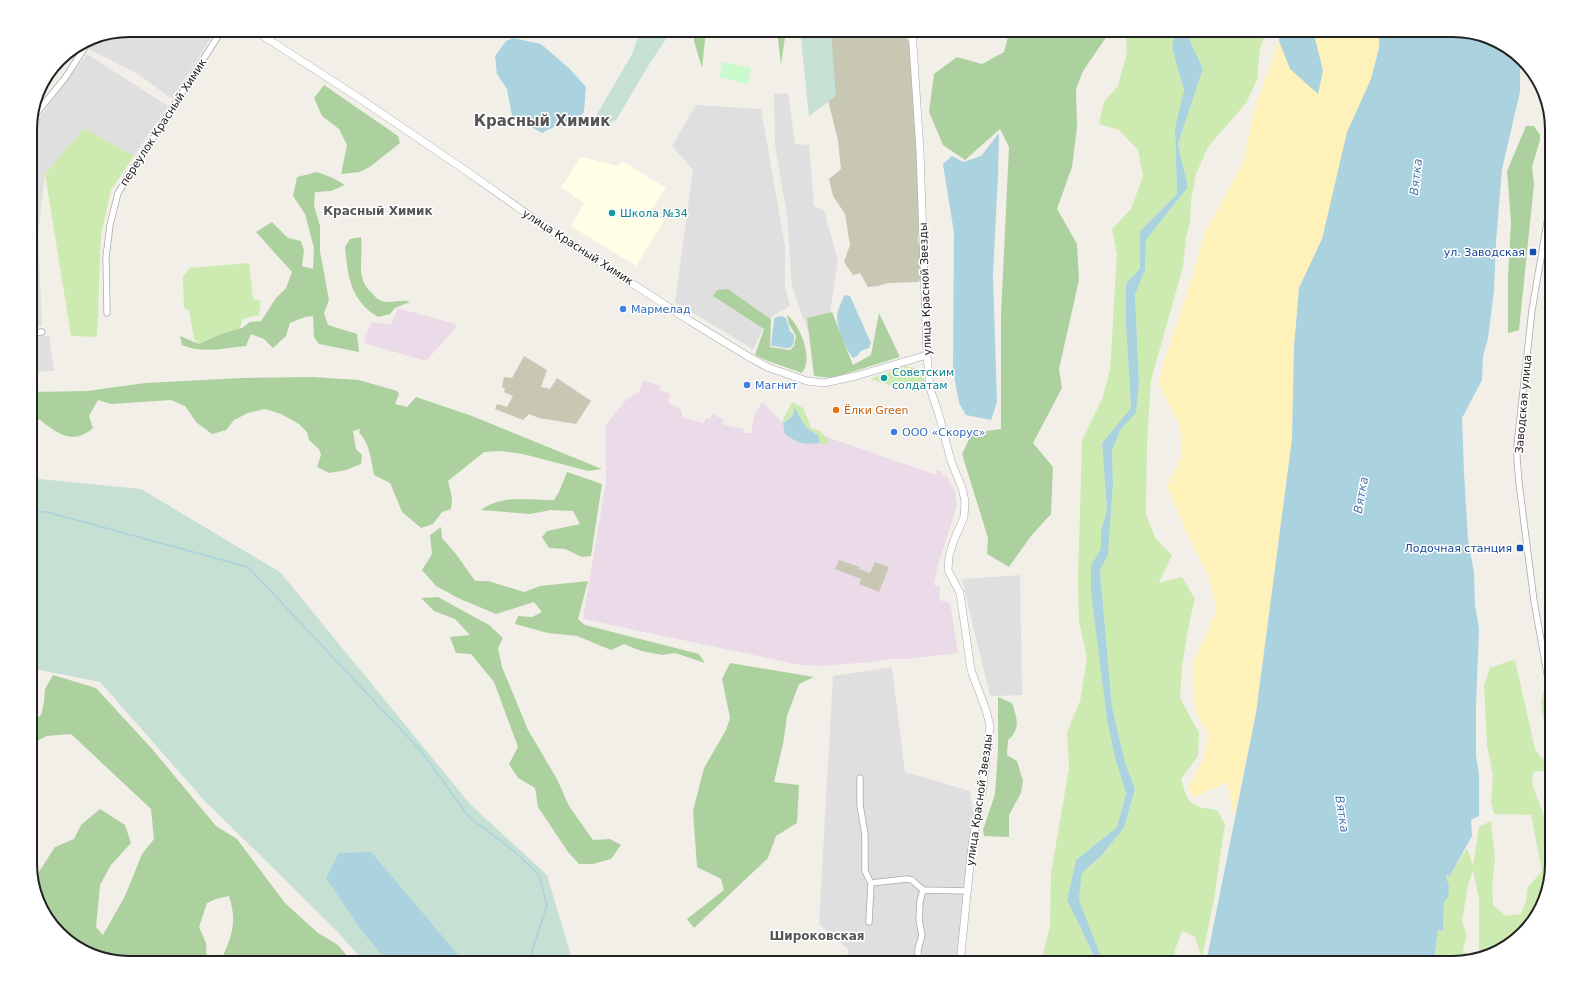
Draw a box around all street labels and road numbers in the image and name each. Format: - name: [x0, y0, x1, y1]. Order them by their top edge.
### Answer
- street label: переулок Красный Химик: [117, 56, 210, 188]
- street label: улица Красный Химик: [520, 207, 636, 288]
- street label: улица Красной Звезды: [917, 222, 934, 356]
- street label: Заводская улица: [1513, 354, 1534, 454]
- street label: улица Красной Звезды: [964, 733, 995, 867]

